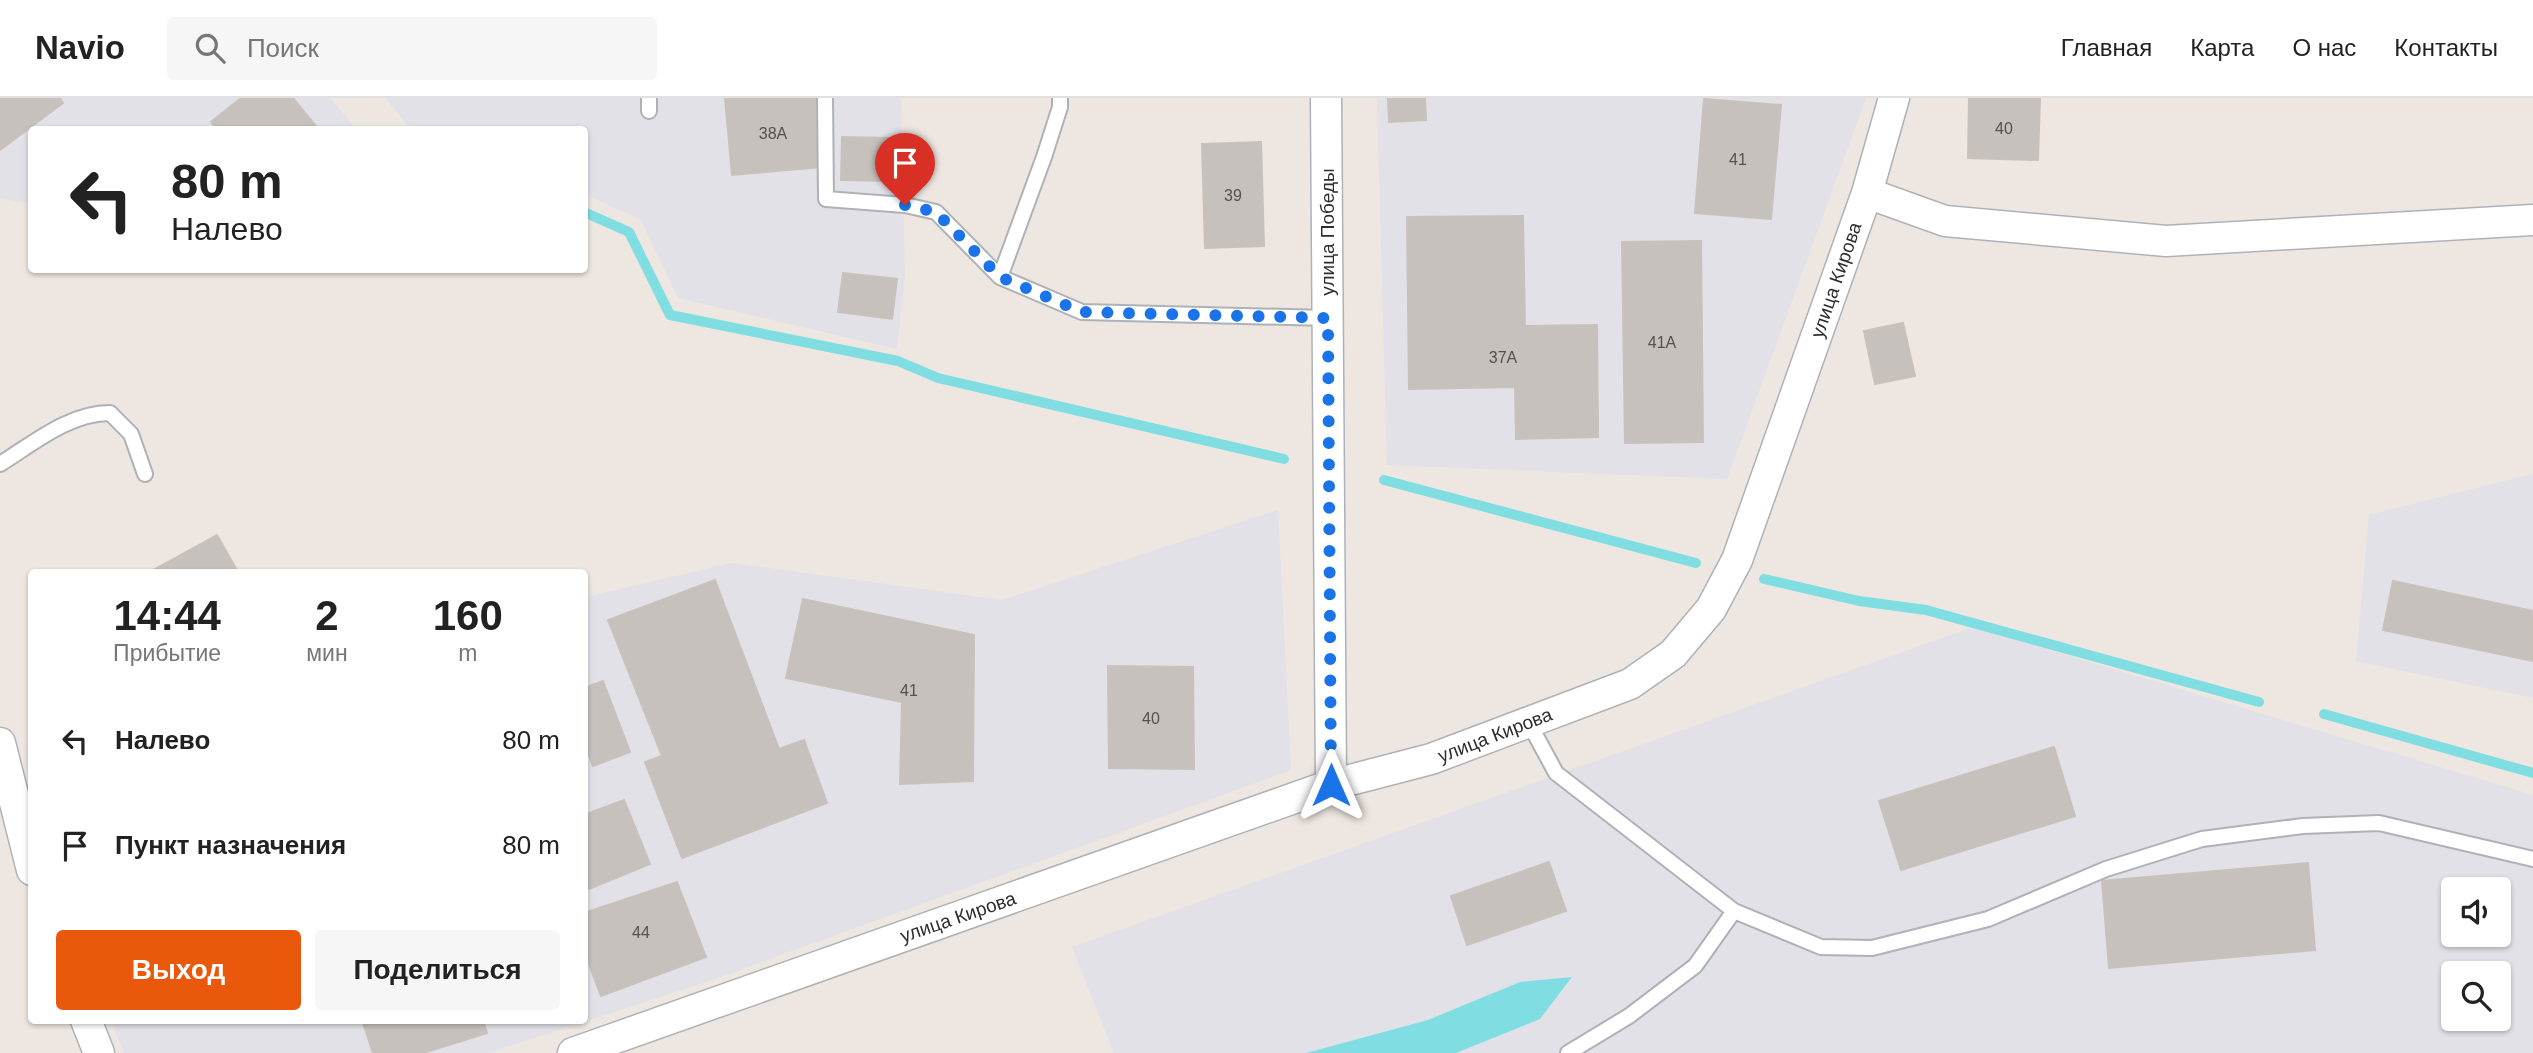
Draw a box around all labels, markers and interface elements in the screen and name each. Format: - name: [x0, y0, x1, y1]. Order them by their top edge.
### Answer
- search box: [167, 17, 657, 80]
- text: Navio: [35, 29, 125, 66]
- icon: search: [191, 29, 229, 67]
- text: Поиск: [247, 33, 319, 63]
- text: Главная: [2061, 34, 2152, 61]
- text: Карта: [2190, 34, 2254, 61]
- text: О нас: [2292, 34, 2356, 61]
- text: Контакты: [2394, 34, 2498, 61]
- house number: 40: [1995, 120, 2013, 137]
- house number: 38А: [759, 125, 788, 142]
- pin: [875, 133, 935, 205]
- icon: arrive: [886, 144, 924, 182]
- house number: 41: [1729, 151, 1747, 168]
- icon: left: [56, 154, 147, 245]
- text: 80 m: [171, 154, 283, 208]
- street label: улица Победы: [1317, 168, 1338, 296]
- house number: 39: [1224, 187, 1242, 204]
- text: Налево: [171, 211, 283, 247]
- street label: улица Кирова: [1806, 219, 1866, 341]
- house number: 41А: [1648, 334, 1677, 351]
- house number: 37А: [1489, 349, 1518, 366]
- text: 14:44: [113, 592, 221, 639]
- text: 2: [315, 592, 339, 639]
- text: 160: [433, 592, 503, 639]
- text: Прибытие: [113, 640, 221, 666]
- text: мин: [306, 640, 348, 666]
- text: m: [458, 640, 477, 666]
- house number: 41: [900, 682, 918, 699]
- street label: улица Кирова: [1435, 703, 1556, 766]
- house number: 40: [1142, 710, 1160, 727]
- icon: left: [56, 722, 94, 760]
- text: Налево: [115, 725, 210, 755]
- text: 80 m: [502, 725, 560, 755]
- position arrow: [1294, 748, 1368, 822]
- icon: arrive: [56, 827, 94, 865]
- text: Пункт назначения: [115, 830, 346, 860]
- text: 80 m: [502, 830, 560, 860]
- map controls: [2441, 877, 2511, 1031]
- button: sound: [2441, 877, 2511, 947]
- street label: улица Кирова: [897, 887, 1019, 947]
- house number: 44: [632, 924, 650, 941]
- button: Выход: [56, 930, 301, 1010]
- button: Поделиться: [315, 930, 560, 1010]
- button: search: [2441, 961, 2511, 1031]

